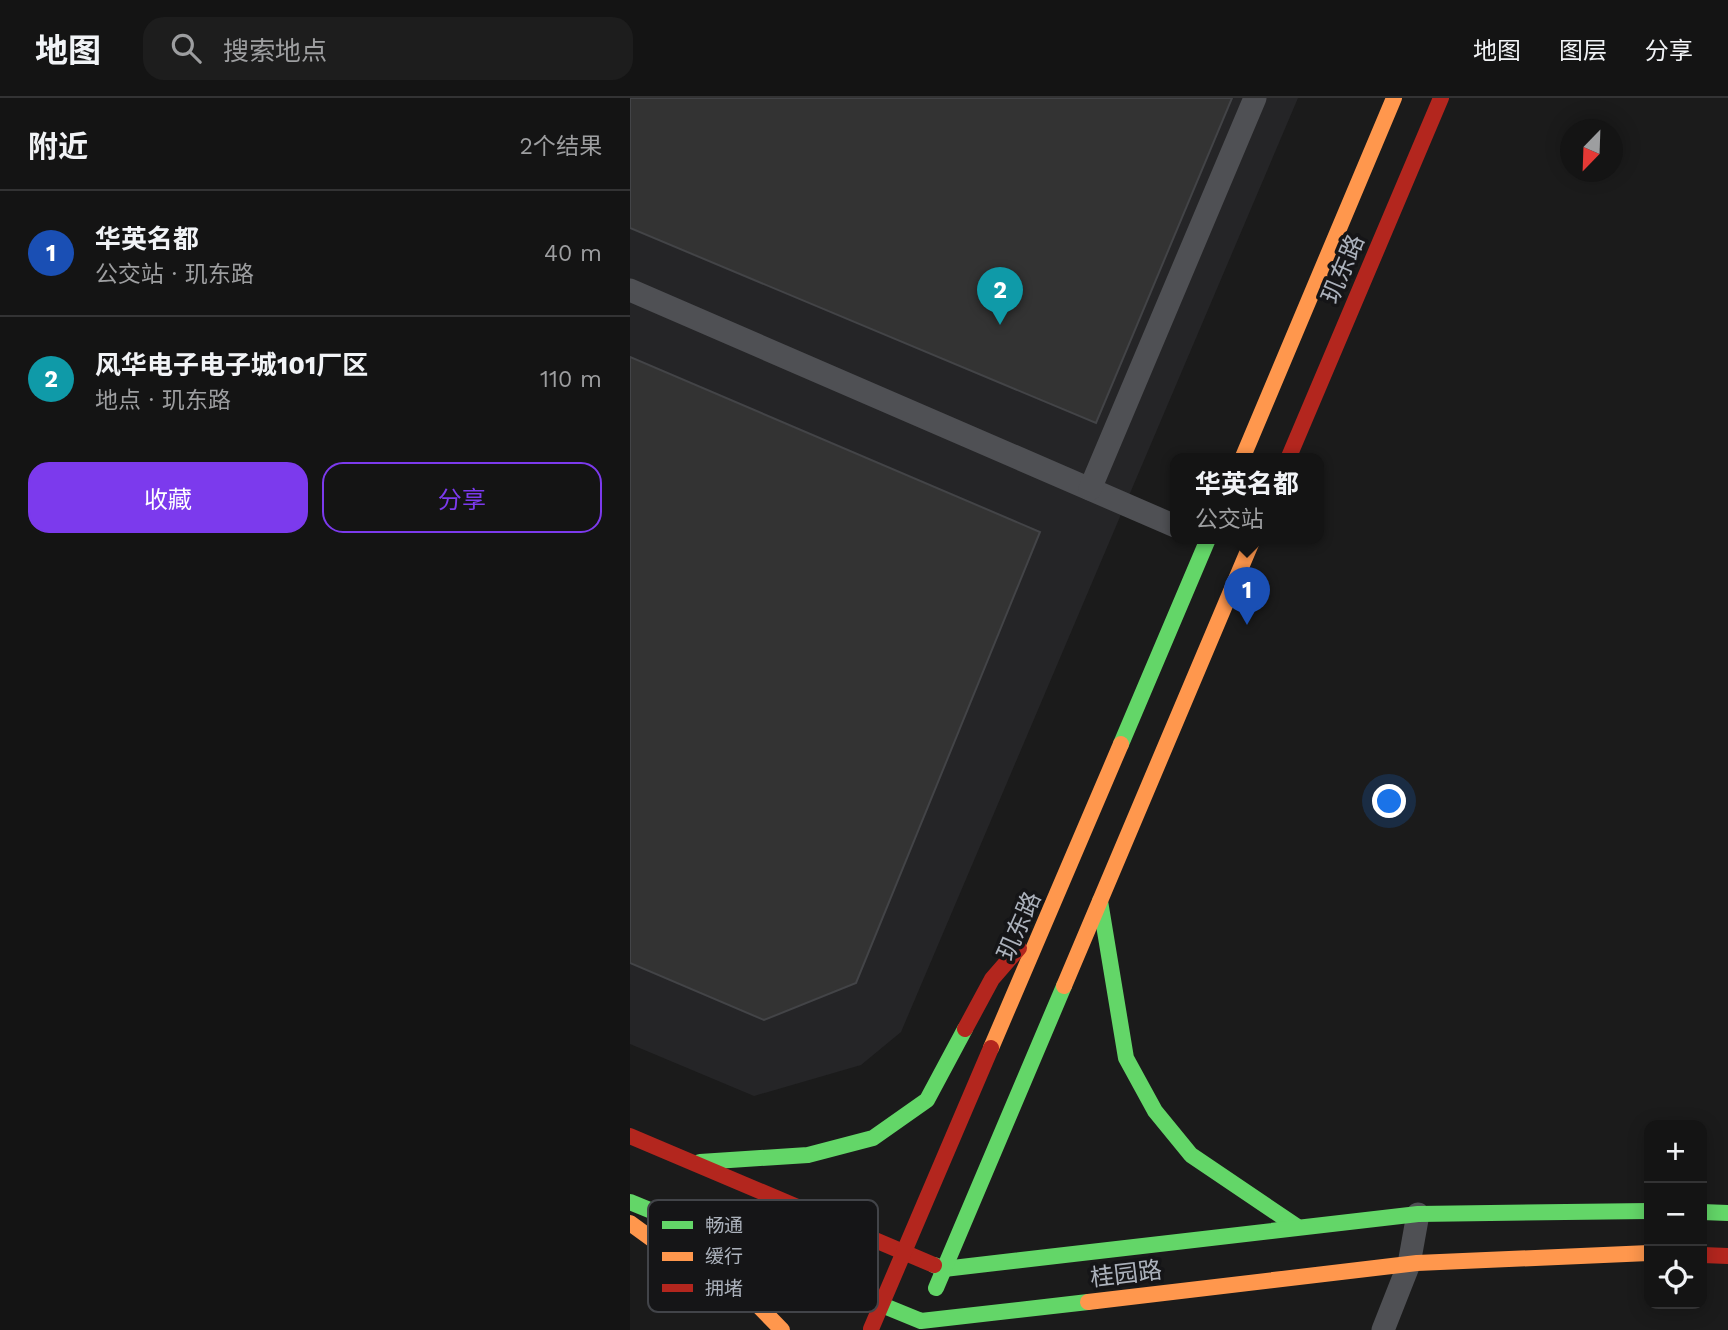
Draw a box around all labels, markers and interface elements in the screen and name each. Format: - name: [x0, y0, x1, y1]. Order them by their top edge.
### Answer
- search box: [143, 17, 633, 80]
- icon: search: [167, 29, 205, 67]
- text: 地图: [35, 31, 101, 70]
- text: 搜索地点: [223, 36, 327, 66]
- text: 地图: [1473, 37, 1521, 65]
- text: 图层: [1559, 37, 1607, 65]
- text: 分享: [1645, 37, 1693, 65]
- north arrow: [1560, 119, 1623, 182]
- text: 附近: [28, 129, 88, 164]
- text: 2个结果: [520, 133, 602, 160]
- text: 华英名都: [95, 224, 199, 254]
- street label: 玑东路: [1316, 230, 1370, 308]
- text: 1: [46, 240, 56, 267]
- text: 40 m: [544, 240, 602, 267]
- text: 公交站 · 玑东路: [95, 261, 254, 288]
- pin: 2: [977, 267, 1023, 325]
- text: 风华电子电子城101厂区: [95, 350, 368, 380]
- text: 2: [44, 366, 58, 393]
- text: 110 m: [540, 366, 602, 393]
- text: 地点 · 玑东路: [95, 387, 231, 414]
- popup: [1170, 453, 1324, 544]
- button: 收藏: [28, 462, 308, 533]
- button: 分享: [322, 462, 602, 533]
- text: 华英名都: [1195, 469, 1299, 499]
- text: 公交站: [1195, 506, 1264, 533]
- pin: 1: [1224, 567, 1270, 625]
- your location: [1372, 784, 1406, 818]
- street label: 玑东路: [992, 887, 1046, 965]
- map controls: [1644, 1120, 1707, 1309]
- button: +: [1644, 1120, 1707, 1183]
- button: −: [1644, 1183, 1707, 1246]
- legend: [648, 1200, 878, 1312]
- text: 畅通: [705, 1214, 743, 1237]
- text: 缓行: [705, 1245, 743, 1268]
- button: locate: [1644, 1246, 1707, 1309]
- street label: 桂园路: [1089, 1256, 1163, 1292]
- text: 拥堵: [705, 1277, 743, 1300]

